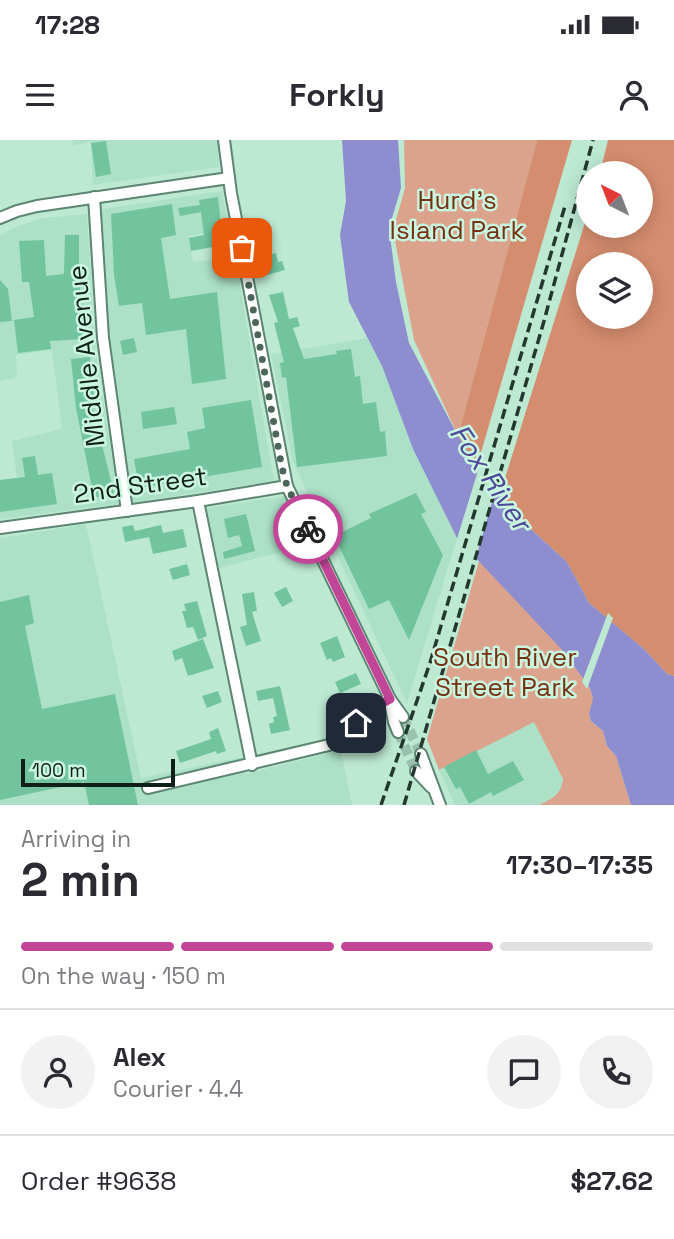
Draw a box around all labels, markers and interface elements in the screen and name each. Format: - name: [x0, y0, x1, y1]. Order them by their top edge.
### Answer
- text: 17:28: [35, 8, 100, 42]
- text: Forkly: [289, 75, 385, 115]
- icon: menu: [21, 76, 59, 114]
- icon: person: [615, 76, 653, 114]
- north arrow: [576, 161, 653, 238]
- map controls: [576, 161, 653, 329]
- park label: Hurd's Island Park: [390, 183, 524, 247]
- pin: [212, 218, 272, 278]
- icon: bag: [223, 229, 261, 267]
- button: layers: [576, 252, 653, 329]
- street label: Middle Avenue: [60, 264, 112, 448]
- water label: Fox River: [442, 417, 542, 540]
- street label: 2nd Street: [71, 459, 209, 511]
- courier: [273, 494, 343, 564]
- icon: bike: [289, 510, 327, 548]
- park label: South River Street Park: [433, 640, 577, 704]
- pin: [326, 693, 386, 753]
- icon: home: [337, 704, 375, 742]
- scale bar: [21, 756, 175, 788]
- text: 100 m: [32, 758, 86, 783]
- text: Arriving in: [21, 824, 131, 854]
- text: 17:30–17:35: [506, 848, 653, 882]
- text: 2 min: [21, 851, 140, 909]
- text: On the way · 150 m: [21, 961, 226, 991]
- button: person: [21, 1035, 95, 1109]
- button: chat: [487, 1035, 561, 1109]
- button: phone: [579, 1035, 653, 1109]
- text: Alex: [113, 1040, 166, 1074]
- text: Courier · 4.4: [113, 1074, 243, 1104]
- text: Order #9638: [21, 1164, 176, 1198]
- text: $27.62: [571, 1164, 653, 1198]

